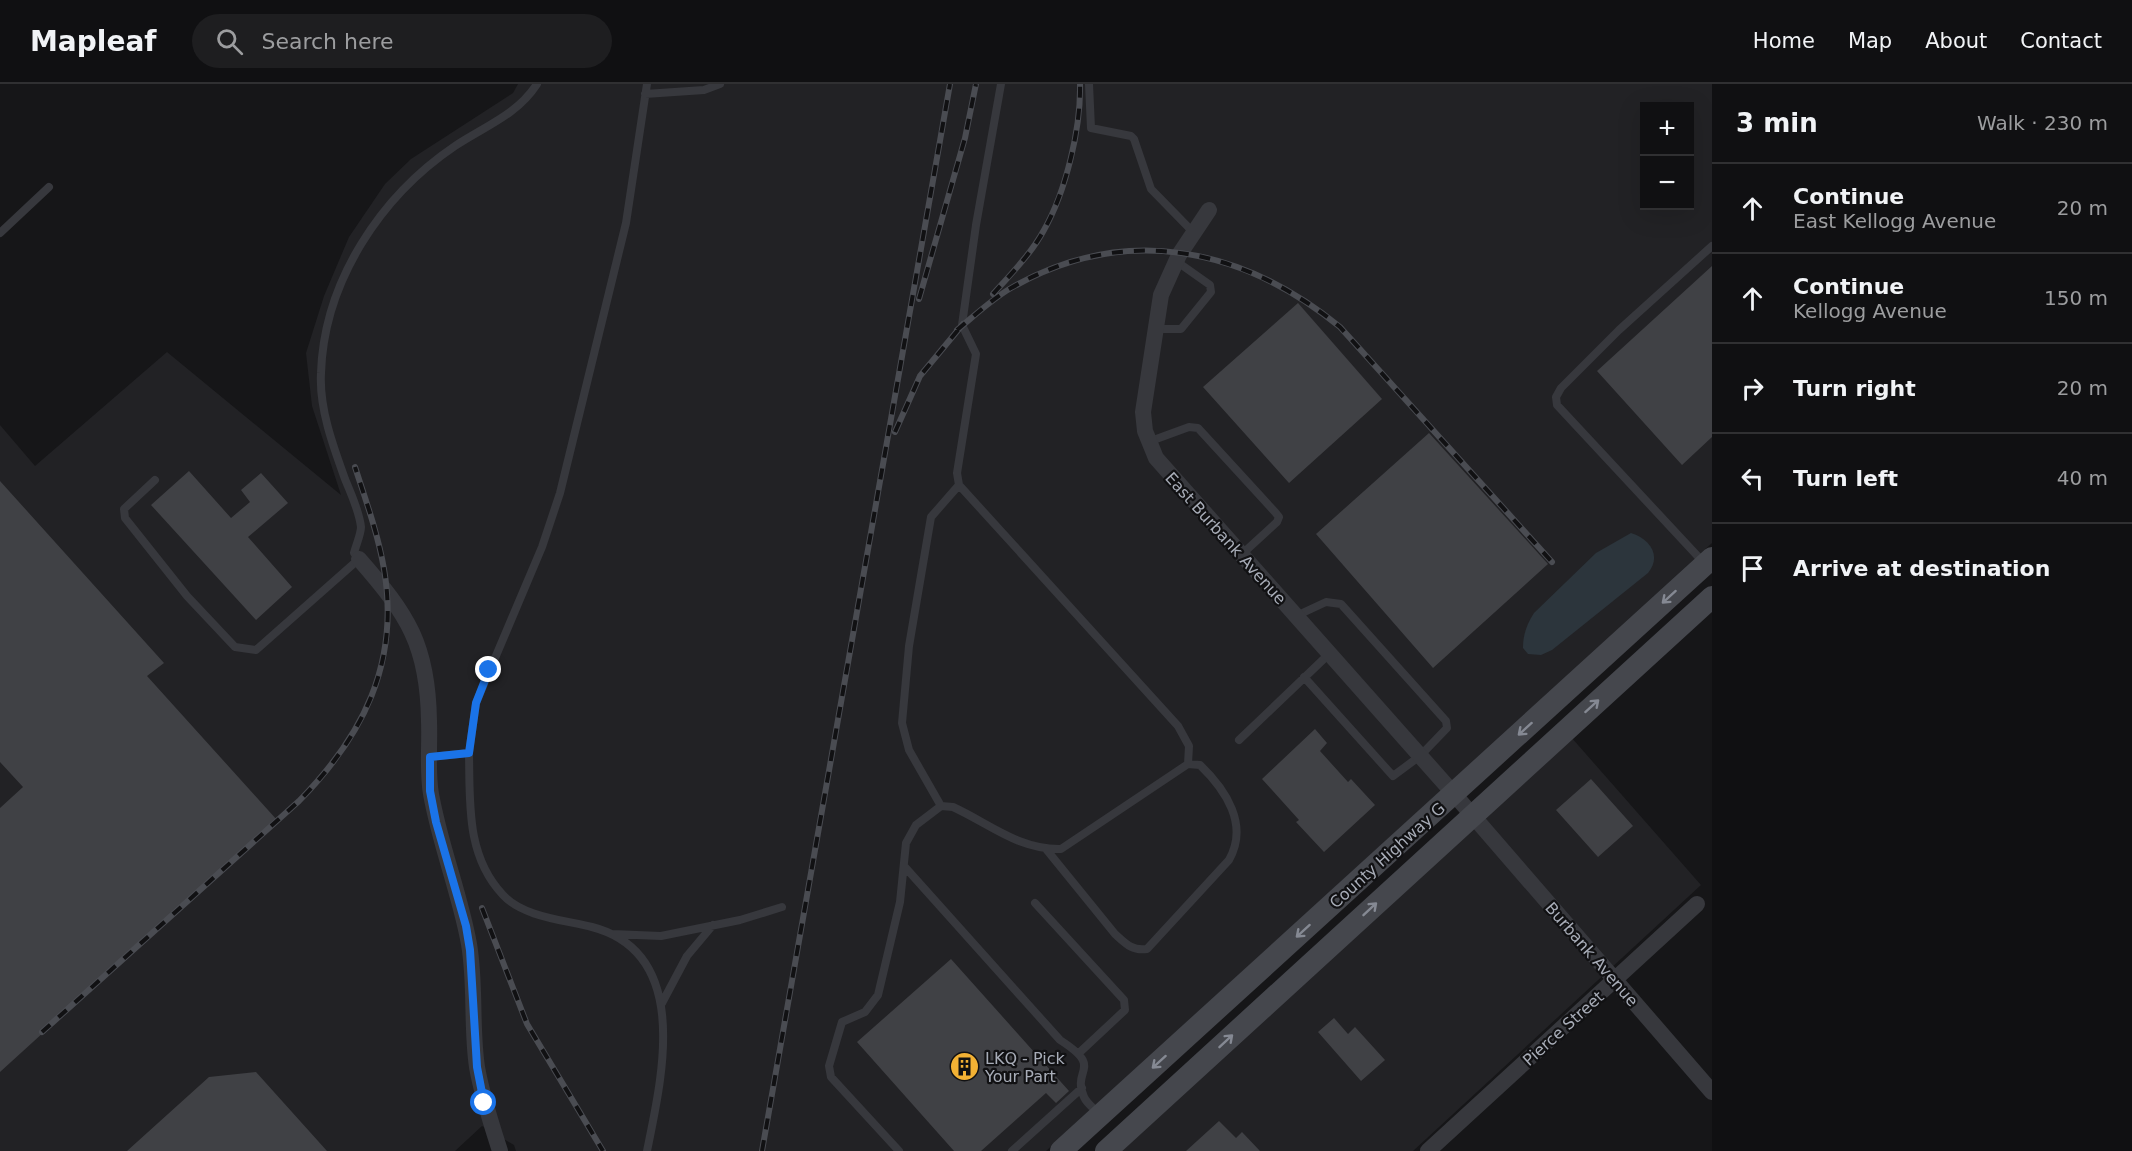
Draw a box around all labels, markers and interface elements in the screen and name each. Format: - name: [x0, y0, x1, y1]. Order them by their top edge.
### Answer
- search box: [192, 14, 612, 68]
- text: Mapleaf: [30, 25, 156, 58]
- icon: search: [213, 25, 246, 58]
- text: Search here: [261, 29, 394, 54]
- text: Home: [1753, 29, 1815, 53]
- text: Map: [1848, 29, 1892, 53]
- text: About: [1925, 29, 1987, 53]
- text: Contact: [2020, 29, 2102, 53]
- map controls: [1640, 102, 1694, 210]
- button: +: [1640, 102, 1694, 156]
- text: 3 min: [1736, 108, 1818, 138]
- text: Walk · 230 m: [1977, 111, 2108, 135]
- button: −: [1640, 156, 1694, 210]
- text: Continue: [1793, 184, 1904, 209]
- icon: ahead: [1736, 192, 1769, 225]
- text: 20 m: [2057, 196, 2108, 220]
- text: East Kellogg Avenue: [1793, 209, 1996, 233]
- text: Continue: [1793, 274, 1904, 299]
- icon: ahead: [1736, 282, 1769, 315]
- text: 150 m: [2044, 286, 2108, 310]
- text: Kellogg Avenue: [1793, 299, 1947, 323]
- icon: right: [1736, 372, 1769, 405]
- text: Turn right: [1793, 376, 1916, 401]
- text: 20 m: [2057, 376, 2108, 400]
- icon: left: [1736, 462, 1769, 495]
- text: Turn left: [1793, 466, 1898, 491]
- text: 40 m: [2057, 466, 2108, 490]
- street label: East Burbank Avenue: [1161, 468, 1290, 608]
- icon: arrive: [1736, 552, 1769, 585]
- text: Arrive at destination: [1793, 556, 2050, 581]
- one-way arrow: [1662, 590, 1677, 604]
- route end: [475, 656, 501, 682]
- one-way arrow: [1584, 699, 1599, 713]
- one-way arrow: [1518, 722, 1533, 736]
- street label: County Highway G: [1326, 799, 1449, 912]
- street label: Burbank Avenue: [1541, 898, 1642, 1010]
- one-way arrow: [1362, 902, 1377, 916]
- one-way arrow: [1296, 924, 1311, 938]
- street label: Pierce Street: [1519, 987, 1608, 1070]
- one-way arrow: [1219, 1033, 1234, 1048]
- place label: LKQ - Pick Your Part: [984, 1049, 1065, 1086]
- building icon: LKQ - Pick Your Part: [948, 1051, 980, 1083]
- one-way arrow: [1152, 1055, 1167, 1069]
- route start: [470, 1089, 496, 1115]

